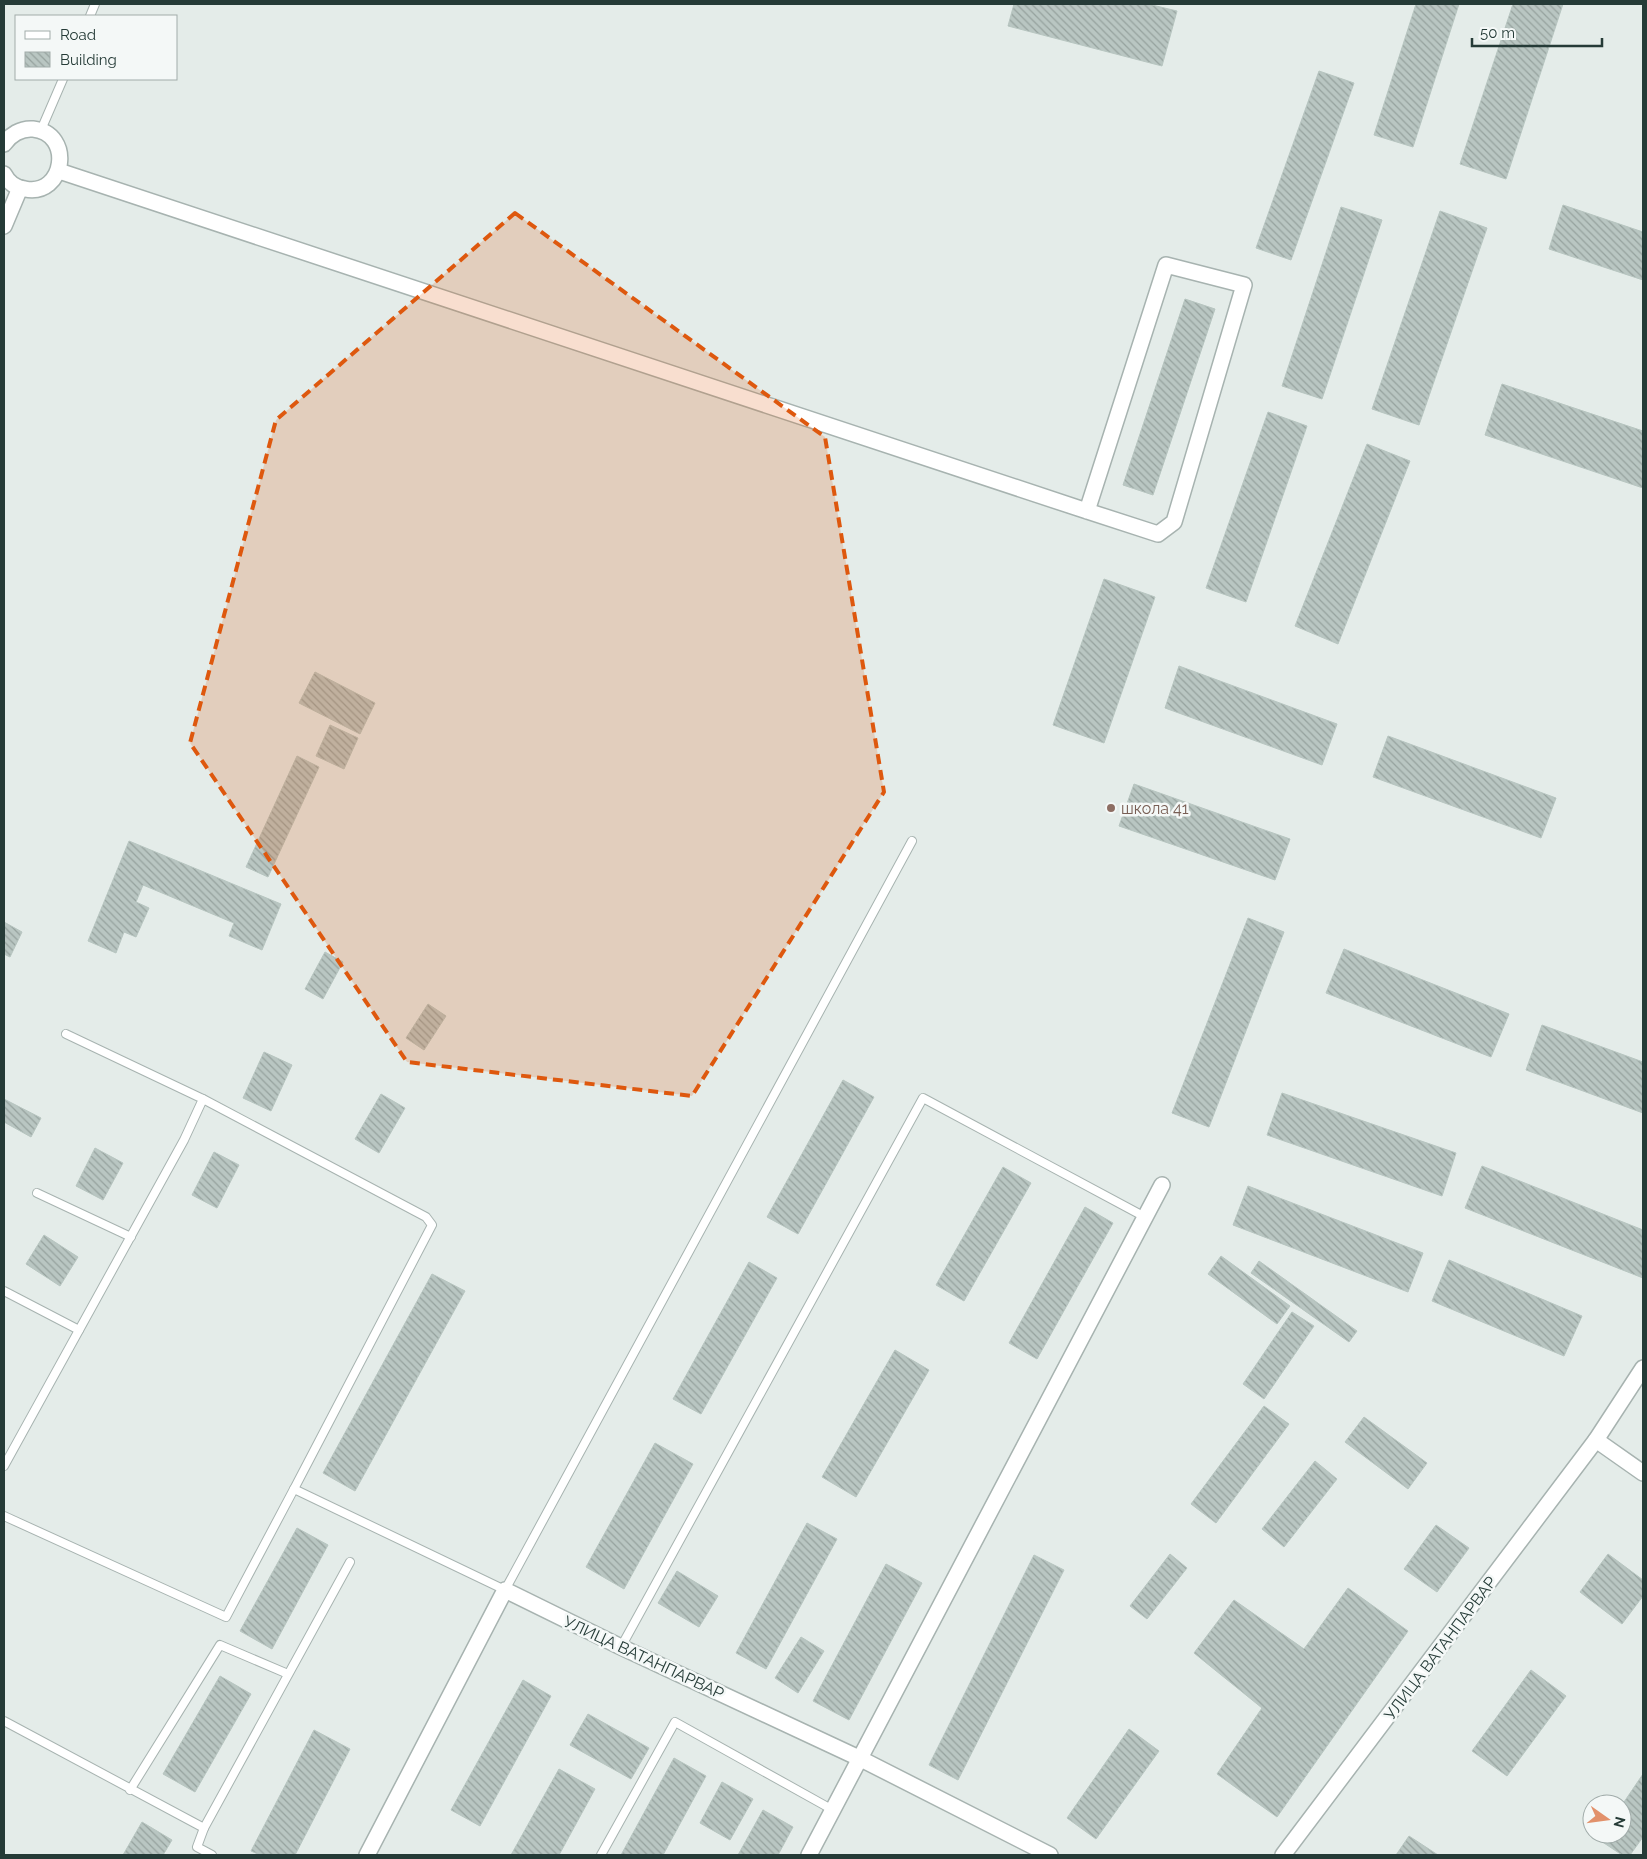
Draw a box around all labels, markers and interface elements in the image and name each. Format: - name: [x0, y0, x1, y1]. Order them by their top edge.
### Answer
- legend: [15, 15, 178, 80]
- scale bar: [1472, 15, 1602, 47]
- text: 50 m: [1480, 24, 1515, 42]
- text: Road: [60, 26, 96, 44]
- text: Building: [60, 51, 117, 69]
- place label: школа 41: [1121, 799, 1189, 818]
- marker: школа 41: [1105, 802, 1117, 814]
- street label: УЛИЦА ВАТАНПАРВАР: [1380, 1573, 1501, 1724]
- street label: УЛИЦА ВАТАНПАРВАР: [561, 1612, 727, 1703]
- north arrow: [1582, 1794, 1632, 1844]
- text: N: [1611, 1815, 1629, 1829]

